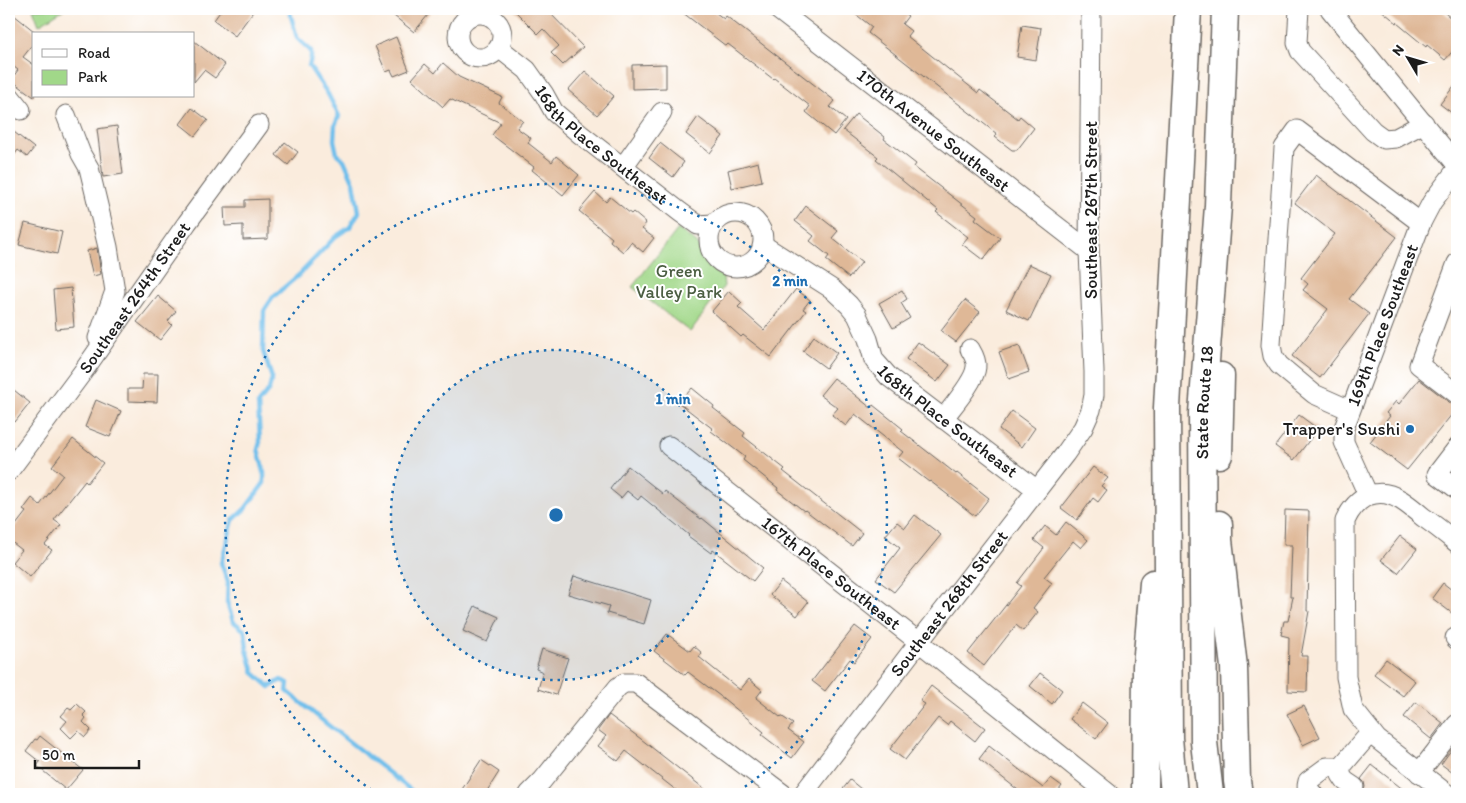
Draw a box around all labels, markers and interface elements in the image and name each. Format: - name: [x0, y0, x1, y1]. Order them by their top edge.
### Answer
- legend: [32, 32, 195, 98]
- north arrow: [1384, 32, 1434, 82]
- text: N: [1389, 41, 1408, 59]
- text: Road: [78, 44, 111, 62]
- street label: 170th Avenue Southeast: [853, 64, 1015, 197]
- text: Park: [78, 68, 108, 86]
- street label: 168th Place Southeast: [530, 80, 672, 209]
- street label: Southeast 267th Street: [1080, 121, 1102, 299]
- street label: Southeast 264th Street: [74, 218, 195, 378]
- street label: 169th Place Southeast: [1342, 241, 1423, 409]
- park label: Green Valley Park: [636, 260, 722, 303]
- text: 2 min: [772, 272, 809, 290]
- street label: State Route 18: [1191, 345, 1218, 459]
- street label: 168th Place Southeast: [872, 360, 1022, 482]
- text: 1 min: [656, 390, 691, 408]
- place label: Trapper's Sushi: [1283, 418, 1400, 440]
- marker: Trapper's Sushi: [1404, 423, 1416, 435]
- centre of rings: [547, 506, 565, 524]
- street label: 167th Place Southeast: [757, 512, 905, 635]
- street label: Southeast 268th Street: [886, 526, 1013, 681]
- scale bar: [35, 738, 139, 770]
- text: 50 m: [42, 746, 75, 764]

